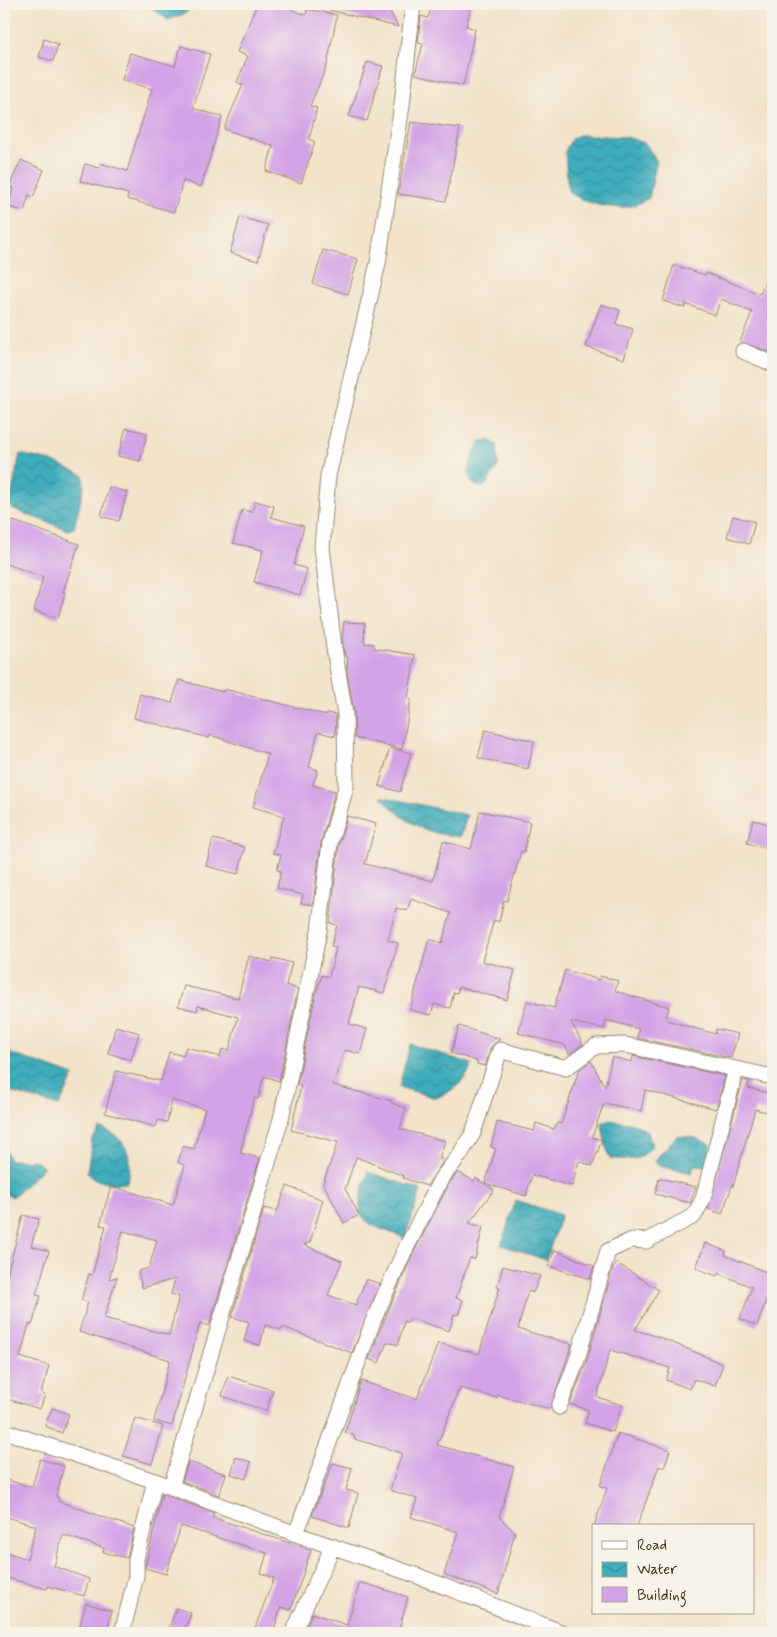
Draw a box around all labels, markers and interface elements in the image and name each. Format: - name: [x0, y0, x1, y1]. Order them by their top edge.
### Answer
- legend: [592, 1524, 754, 1614]
- text: Road: [637, 1536, 667, 1556]
- text: Water: [637, 1560, 677, 1580]
- text: Building: [637, 1586, 687, 1607]

